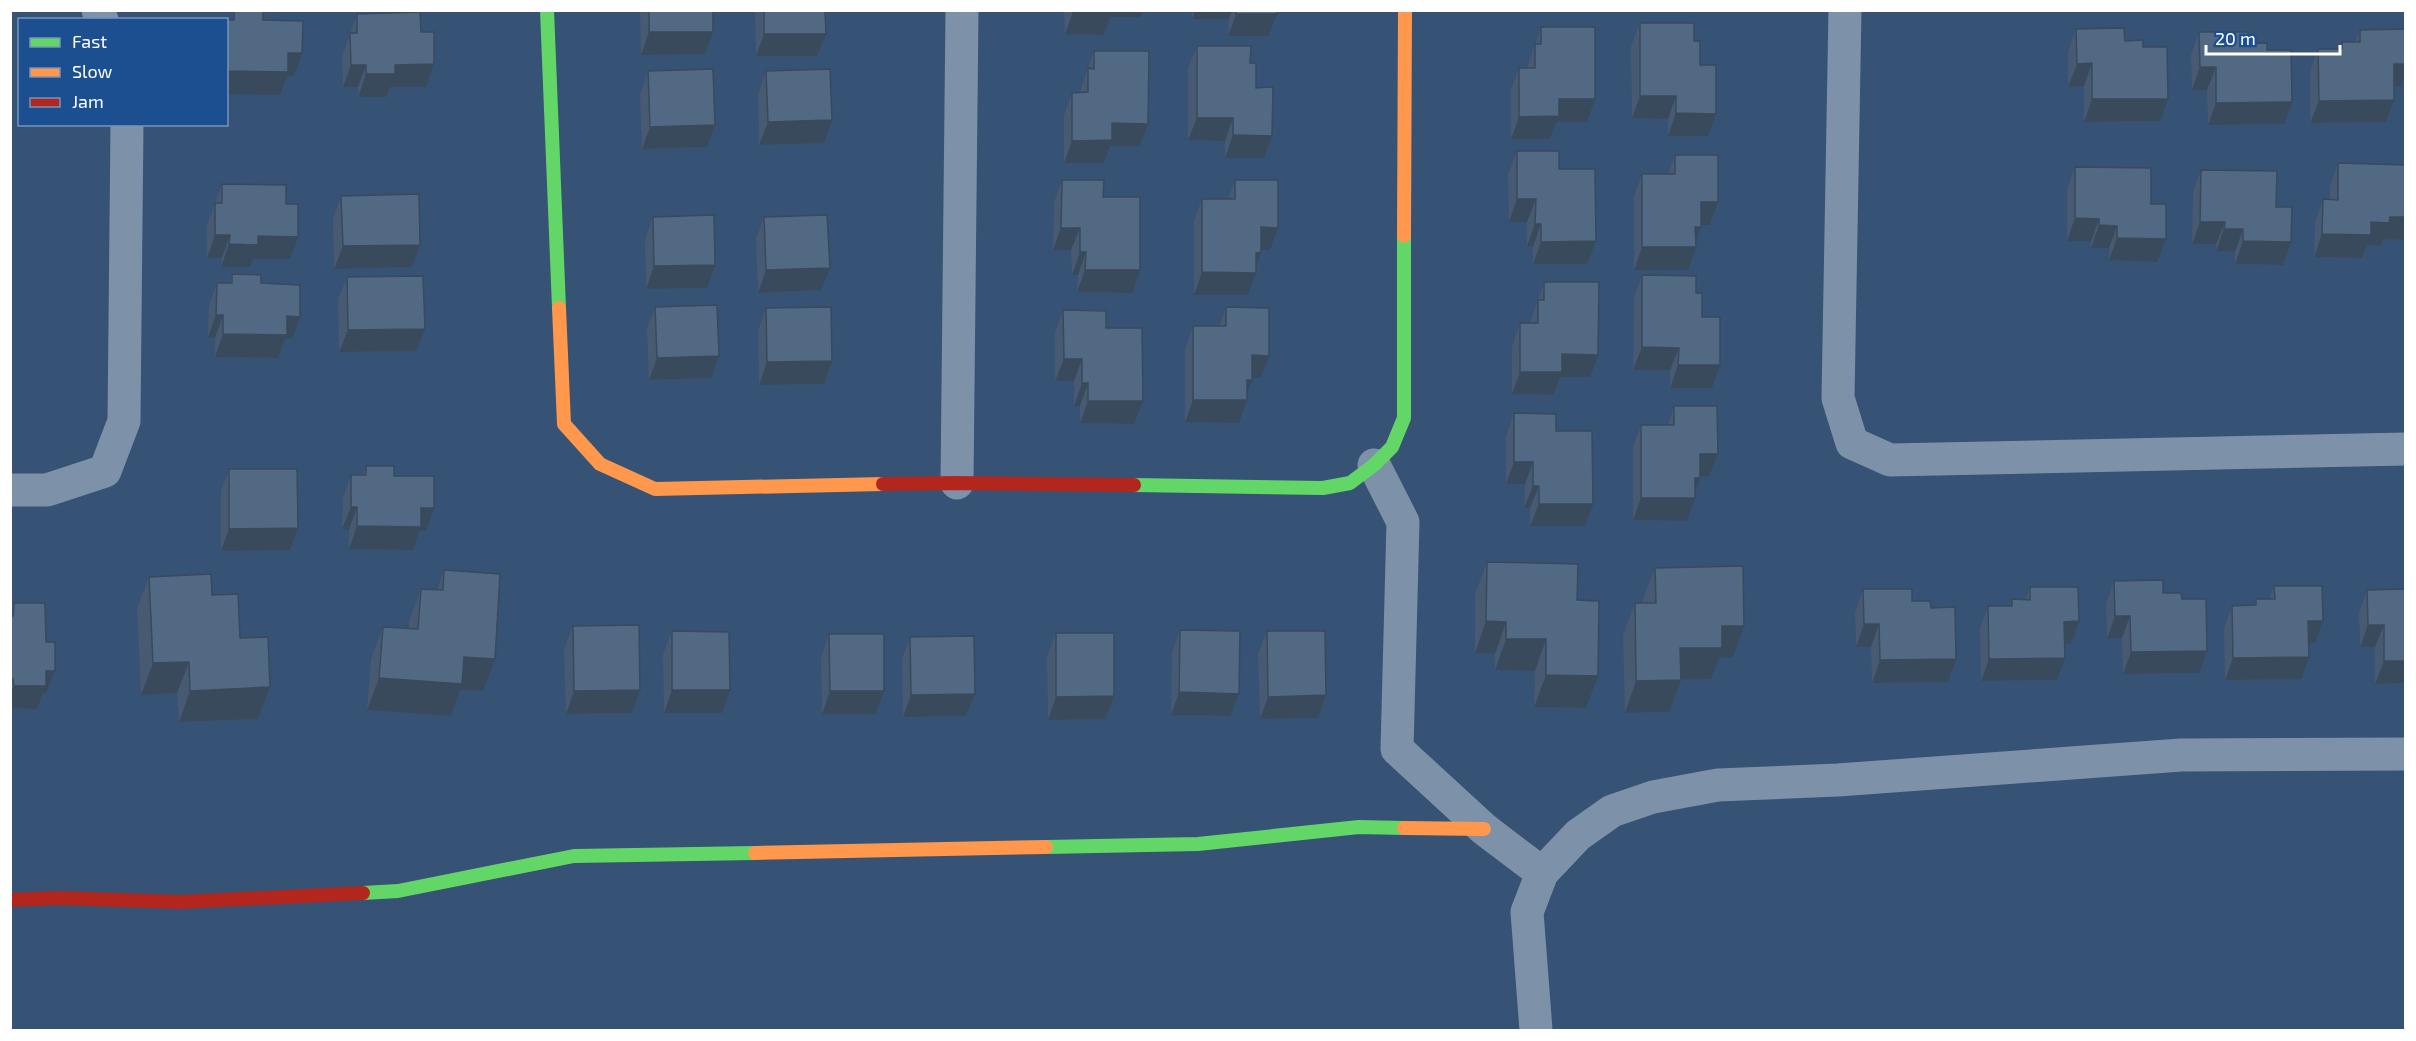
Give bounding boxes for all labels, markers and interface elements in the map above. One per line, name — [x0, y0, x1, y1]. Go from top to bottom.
legend — [18, 18, 228, 126]
scale bar — [2206, 18, 2340, 56]
text: 20 m — [2215, 27, 2256, 49]
text: Fast — [72, 30, 107, 52]
text: Slow — [72, 60, 113, 82]
text: Jam — [72, 90, 104, 112]

